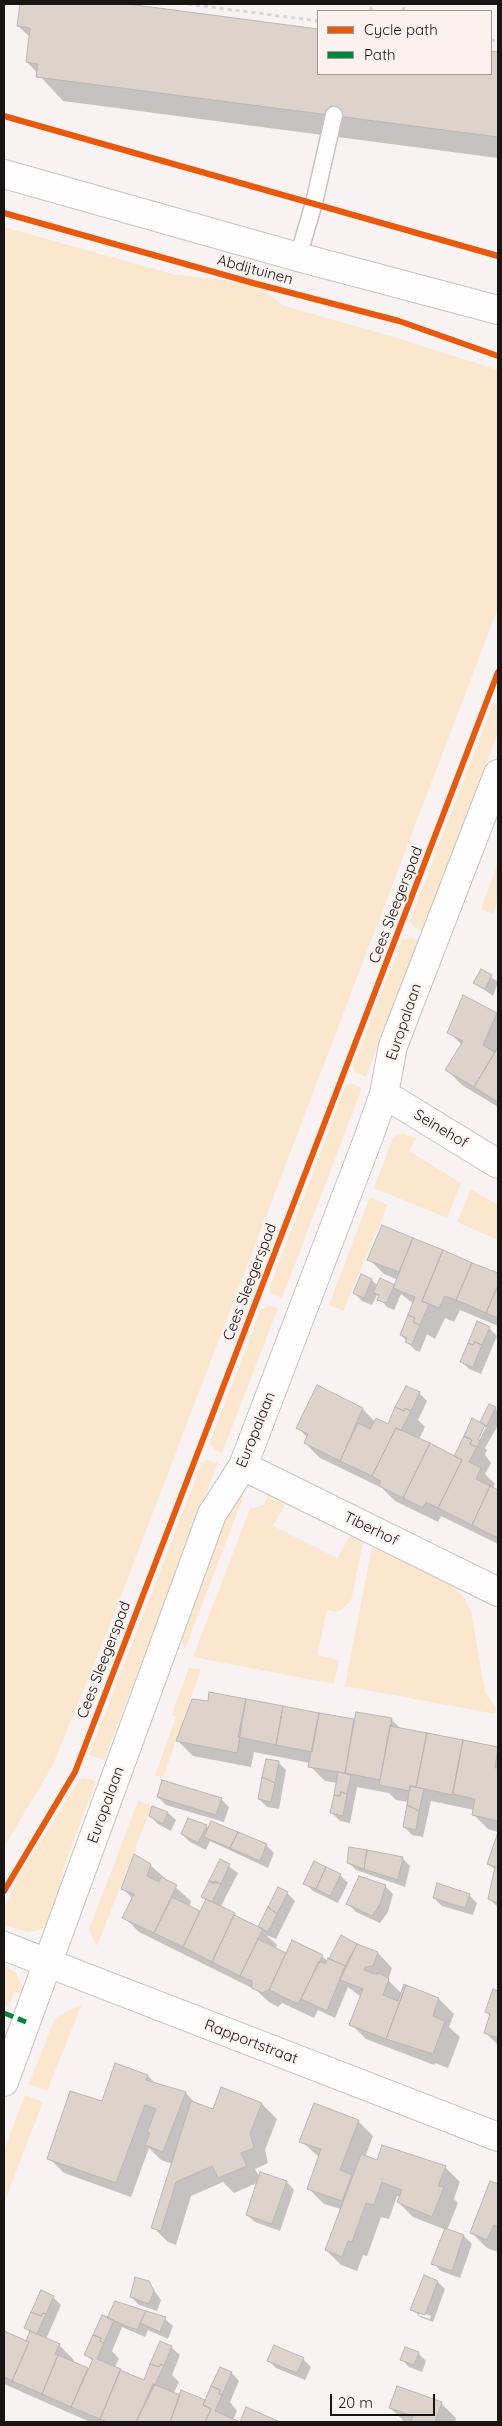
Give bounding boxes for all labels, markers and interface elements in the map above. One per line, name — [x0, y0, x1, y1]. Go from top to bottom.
legend — [317, 10, 492, 75]
text: Cycle path — [364, 20, 438, 39]
text: Path — [364, 45, 396, 64]
street label: Abdijtuinen — [215, 251, 295, 289]
street label: Cees Sleegerspad — [365, 844, 427, 966]
street label: Europalaan — [382, 981, 426, 1063]
street label: Seinehof — [411, 1106, 471, 1152]
street label: Cees Sleegerspad — [219, 1221, 281, 1343]
street label: Europalaan — [233, 1390, 279, 1470]
street label: Tiberhof — [341, 1508, 401, 1550]
street label: Cees Sleegerspad — [73, 1599, 135, 1721]
street label: Europalaan — [84, 1764, 128, 1846]
street label: Rapportstraat — [202, 2016, 300, 2068]
scale bar — [332, 2384, 437, 2416]
text: 20 m — [338, 2393, 373, 2412]

